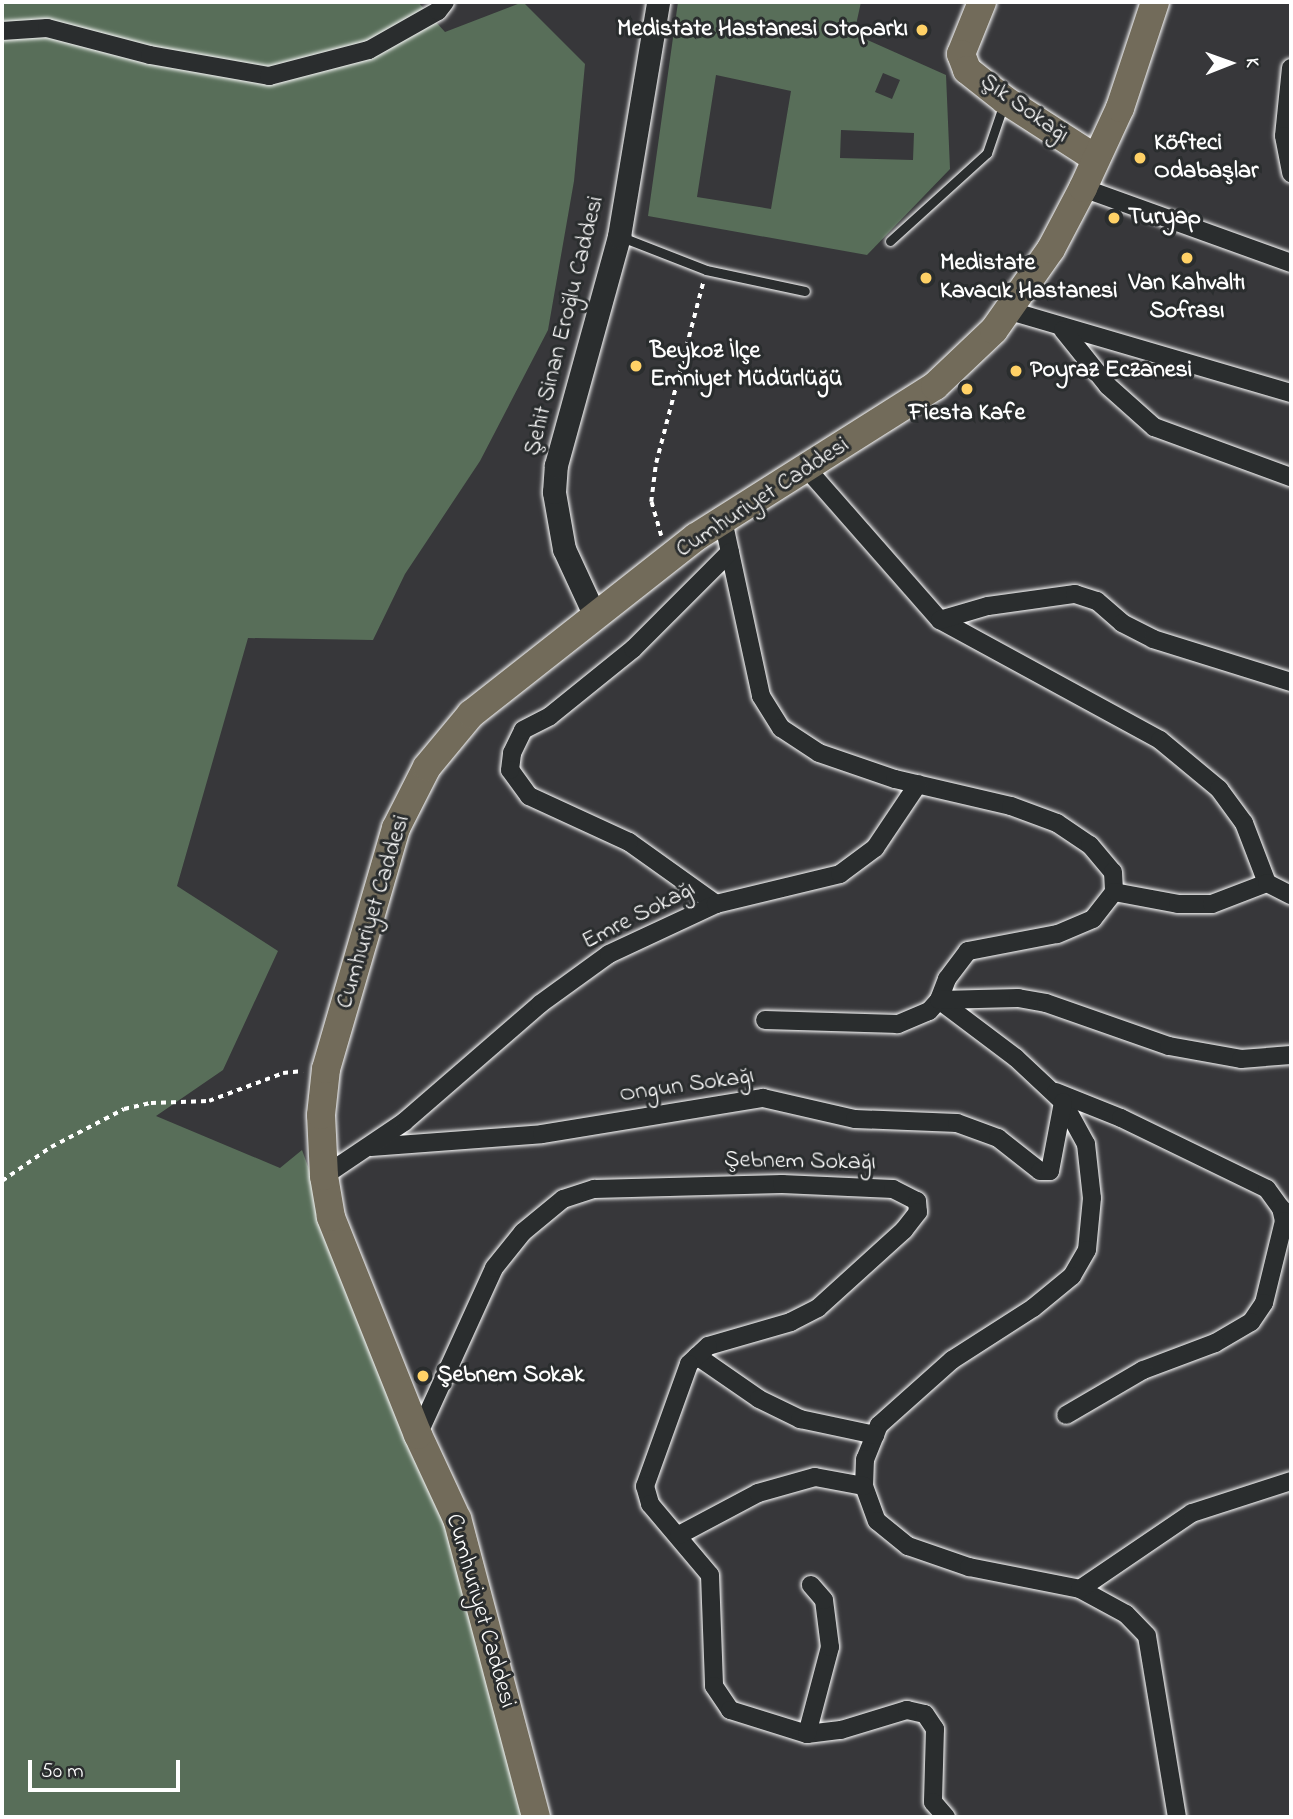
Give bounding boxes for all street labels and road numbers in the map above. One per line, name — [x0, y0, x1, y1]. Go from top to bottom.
street label: Şık Sokağı — [974, 68, 1074, 150]
street label: Şehit Sinan Eroğlu Caddesi — [519, 193, 611, 459]
street label: Cumhuriyet Caddesi — [671, 431, 855, 565]
street label: Cumhuriyet Caddesi — [331, 812, 417, 1012]
street label: Emre Sokağı — [578, 875, 700, 957]
street label: Ongun Sokağı — [618, 1062, 756, 1110]
street label: Şebnem Sokağı — [724, 1146, 876, 1178]
street label: Cumhuriyet Caddesi — [438, 1511, 522, 1711]

